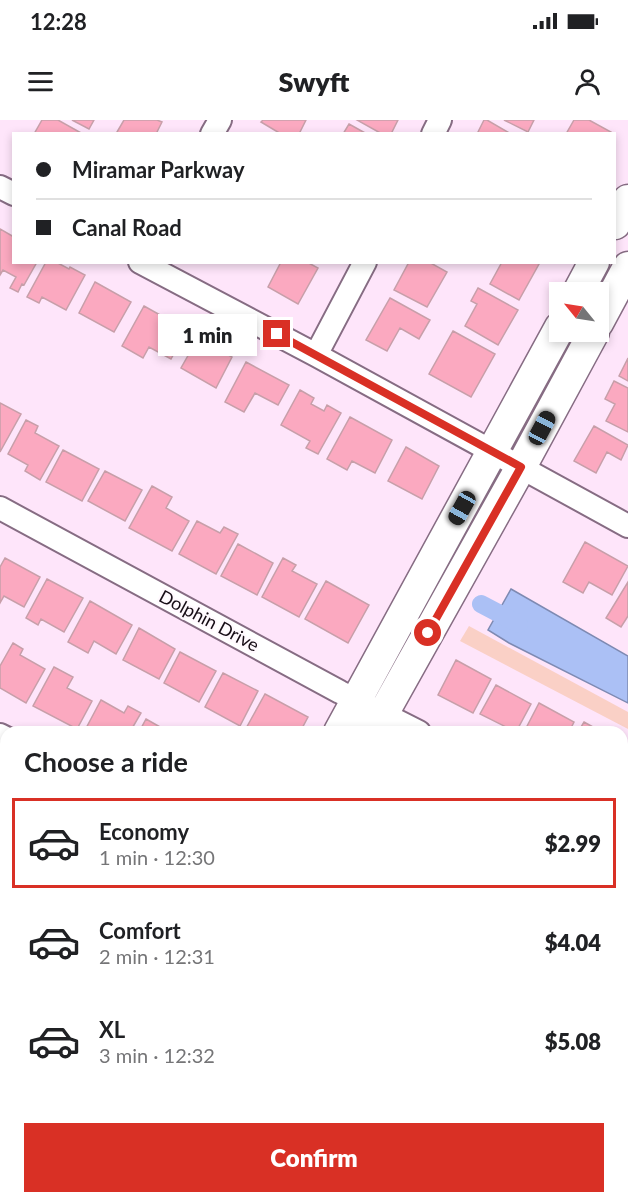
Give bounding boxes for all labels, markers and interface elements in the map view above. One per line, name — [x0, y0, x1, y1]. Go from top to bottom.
text: 12:28 — [30, 8, 87, 35]
icon: menu — [24, 65, 57, 98]
text: Swyft — [279, 65, 349, 98]
icon: person — [571, 65, 604, 98]
text: Miramar Parkway — [72, 156, 245, 183]
text: Canal Road — [72, 214, 182, 241]
north arrow — [549, 282, 609, 342]
map controls — [549, 282, 609, 342]
callout: 1 min — [157, 313, 256, 355]
route end — [263, 320, 290, 347]
text: 1 min — [183, 323, 232, 347]
car — [526, 408, 558, 448]
car — [445, 488, 479, 528]
street label: Dolphin Drive — [156, 585, 263, 656]
route start — [414, 619, 441, 646]
text: Choose a ride — [24, 745, 188, 778]
icon: car — [27, 816, 81, 870]
text: Economy — [99, 818, 189, 845]
text: $2.99 — [545, 830, 601, 857]
text: 1 min · 12:30 — [99, 845, 215, 869]
icon: car — [27, 915, 81, 969]
text: Comfort — [99, 917, 181, 944]
text: $4.04 — [545, 929, 601, 956]
text: 2 min · 12:31 — [99, 944, 215, 968]
icon: car — [27, 1014, 81, 1068]
text: XL — [99, 1016, 125, 1043]
text: $5.08 — [545, 1028, 601, 1055]
text: 3 min · 12:32 — [99, 1043, 215, 1067]
button: Confirm — [24, 1123, 604, 1192]

